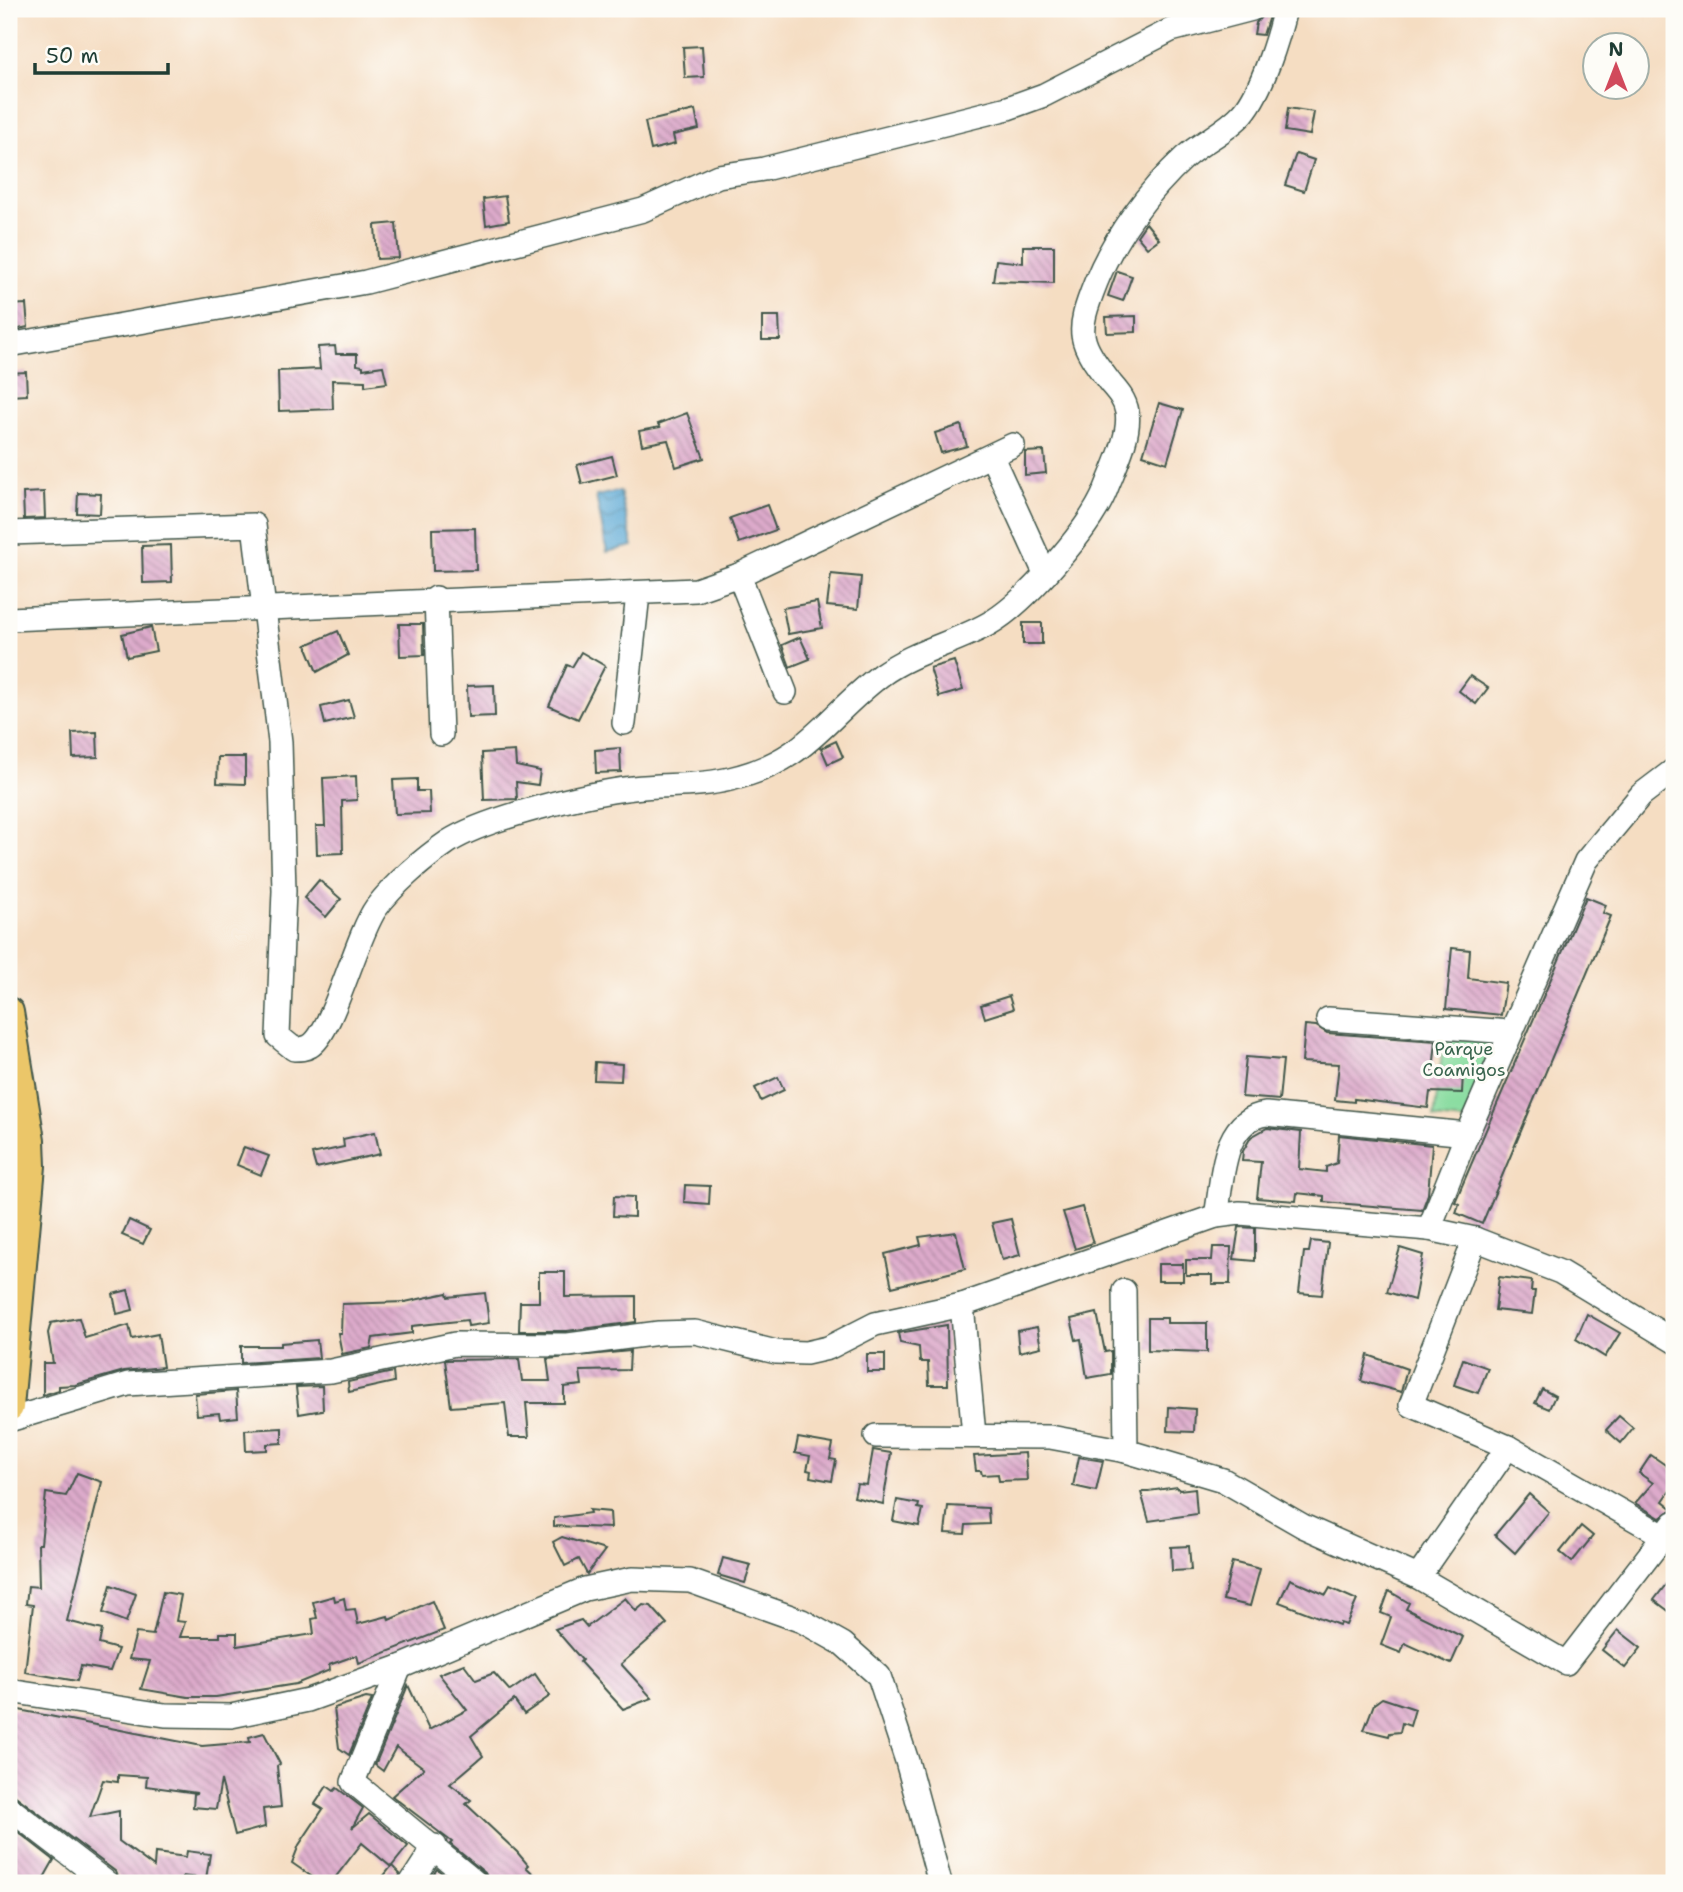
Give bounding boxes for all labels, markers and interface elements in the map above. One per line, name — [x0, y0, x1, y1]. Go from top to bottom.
scale bar — [35, 32, 168, 76]
north arrow — [1582, 32, 1652, 102]
text: N — [1608, 37, 1624, 62]
text: 50 m — [46, 42, 99, 70]
park label: Parque Coamigos — [1422, 1037, 1506, 1082]

